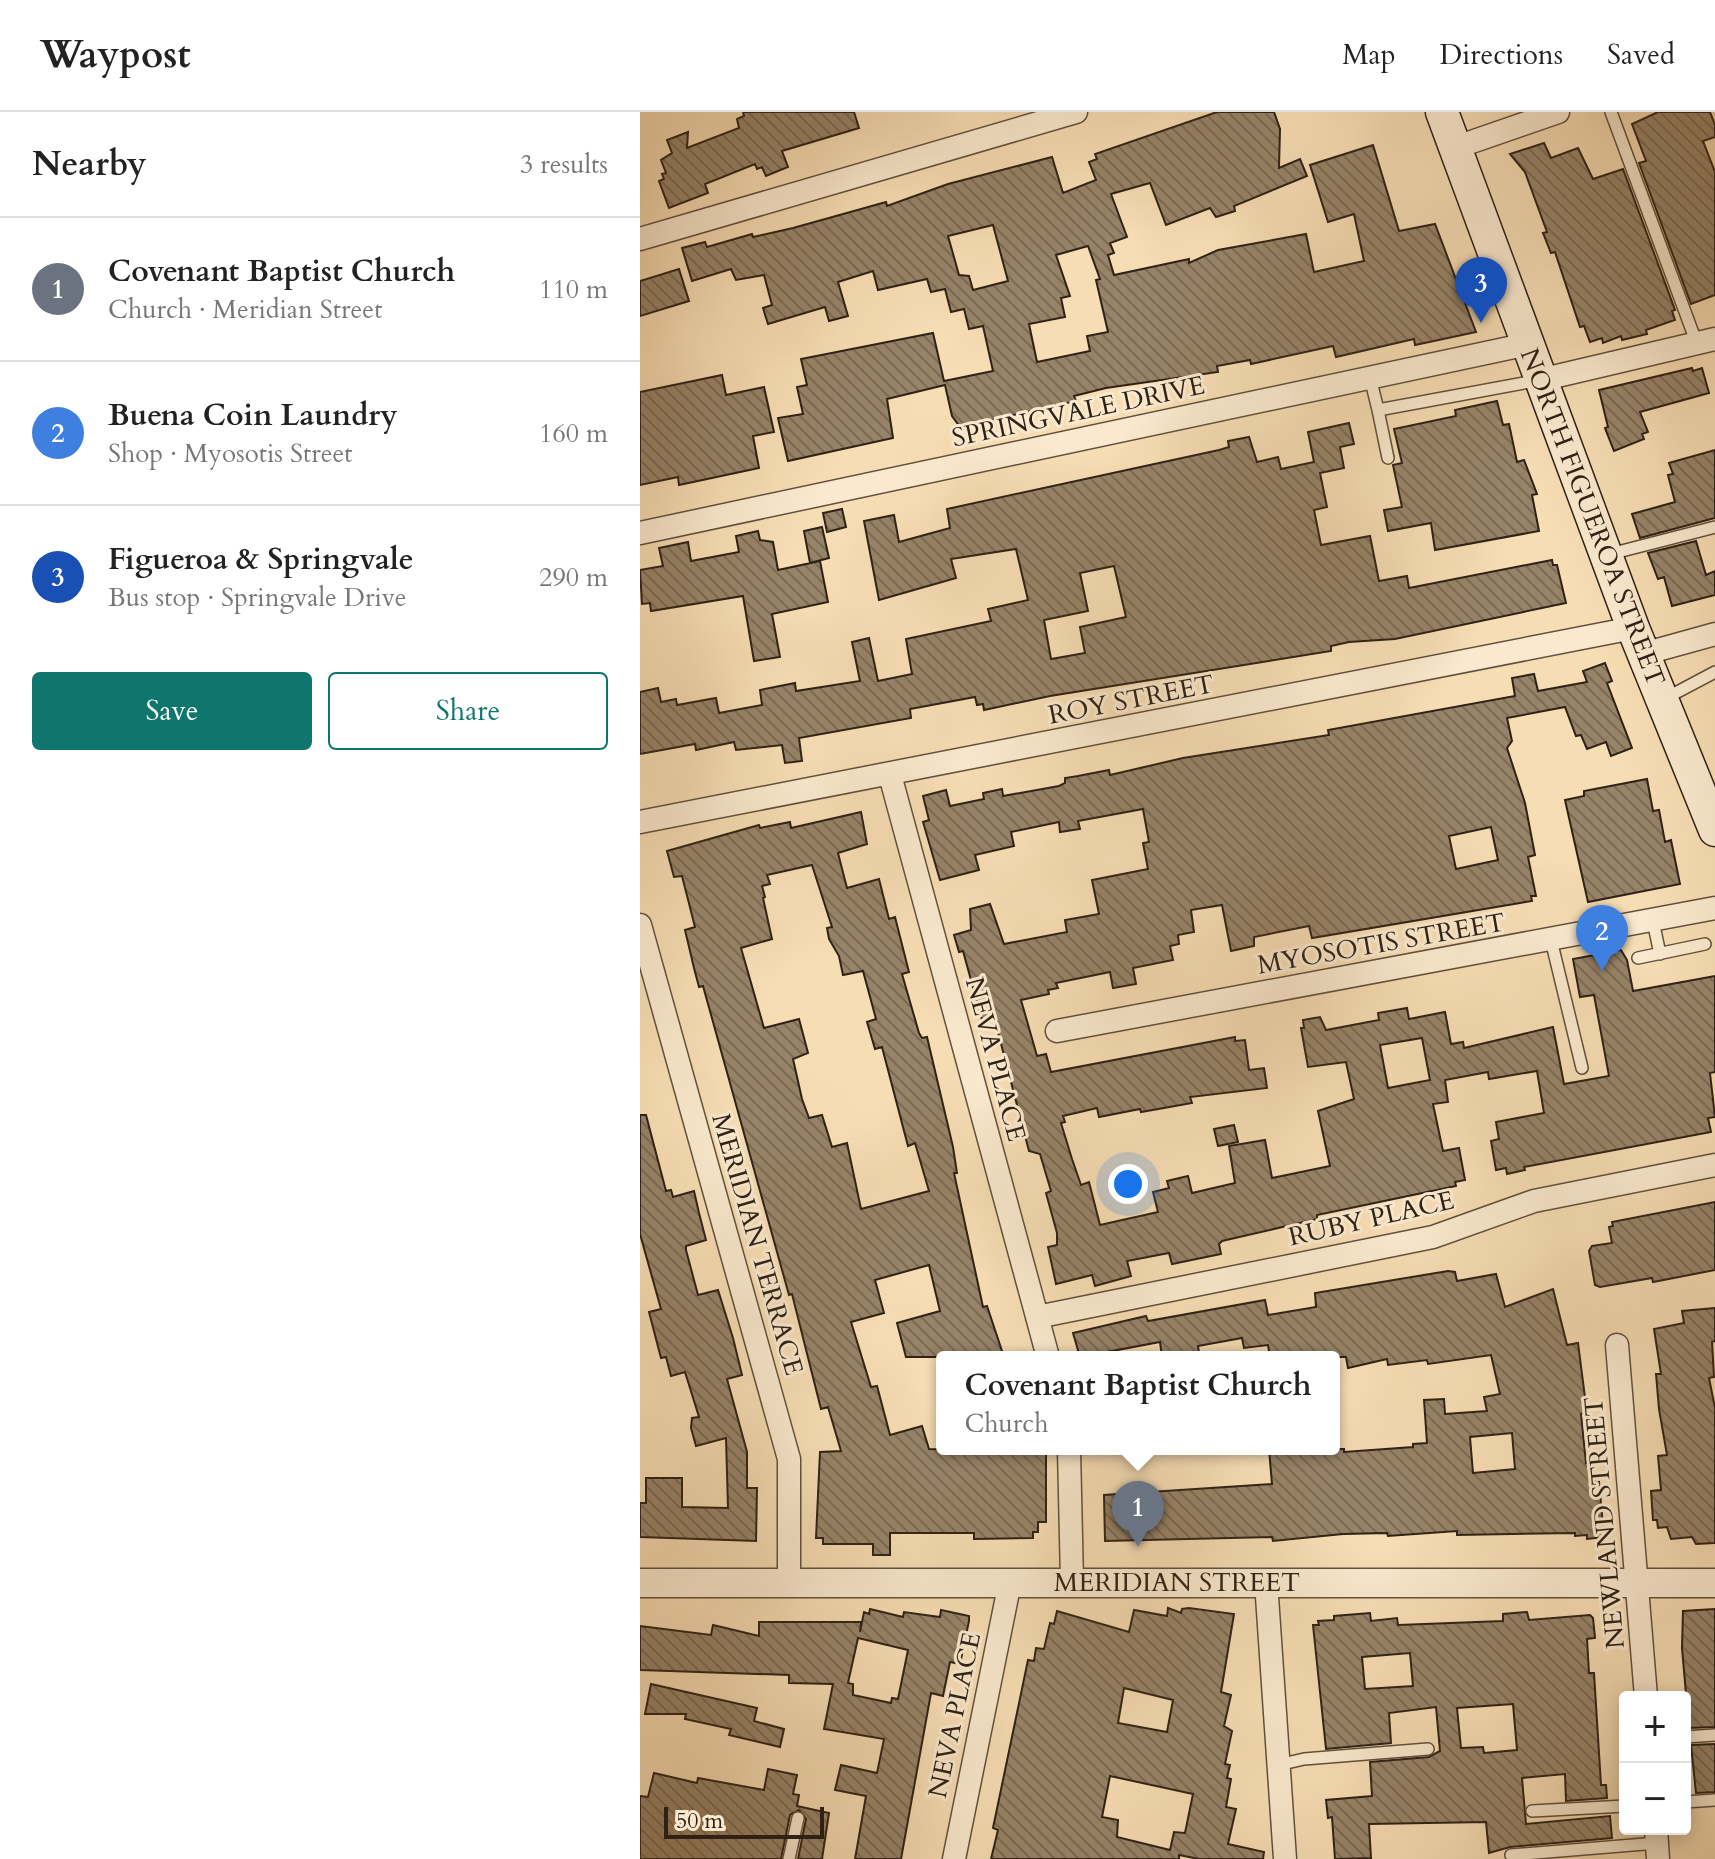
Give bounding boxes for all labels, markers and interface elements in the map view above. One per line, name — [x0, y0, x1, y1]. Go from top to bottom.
text: Waypost — [40, 29, 191, 81]
text: Map — [1342, 36, 1396, 74]
text: Directions — [1440, 36, 1563, 74]
text: Saved — [1607, 36, 1675, 74]
text: Nearby — [32, 141, 147, 187]
text: 3 results — [520, 147, 608, 182]
text: Covenant Baptist Church — [108, 251, 455, 292]
pin: 3 — [1455, 257, 1507, 323]
text: 1 — [51, 272, 65, 307]
text: 110 m — [539, 272, 608, 307]
text: Church · Meridian Street — [108, 292, 382, 327]
street label: NORTH FIGUEROA STREET — [1512, 343, 1673, 691]
street label: SPRINGVALE DRIVE — [948, 368, 1208, 455]
text: Buena Coin Laundry — [108, 395, 397, 436]
text: 2 — [51, 416, 65, 451]
text: 160 m — [539, 416, 608, 451]
text: Shop · Myosotis Street — [108, 436, 353, 471]
text: Figueroa & Springvale — [108, 539, 414, 580]
text: 3 — [51, 560, 65, 595]
text: 290 m — [539, 560, 608, 595]
text: Bus stop · Springvale Drive — [108, 580, 407, 615]
street label: ROY STREET — [1045, 666, 1217, 733]
button: Save — [32, 672, 312, 750]
button: Share — [328, 672, 608, 750]
street label: MYOSOTIS STREET — [1254, 904, 1508, 983]
pin: 2 — [1576, 905, 1628, 971]
street label: NEVA PLACE — [957, 973, 1034, 1145]
street label: MERIDIAN TERRACE — [703, 1109, 812, 1379]
your location — [1108, 1164, 1148, 1204]
street label: RUBY PLACE — [1285, 1182, 1457, 1255]
popup — [936, 1351, 1340, 1455]
text: Covenant Baptist Church — [964, 1365, 1312, 1406]
street label: NEWLAND STREET — [1576, 1396, 1633, 1650]
text: Church — [964, 1406, 1048, 1441]
pin: 1 — [1112, 1481, 1164, 1547]
street label: MERIDIAN STREET — [1054, 1565, 1300, 1600]
street label: NEVA PLACE — [920, 1629, 989, 1801]
map controls — [1619, 1691, 1691, 1835]
button: + — [1619, 1691, 1691, 1763]
button: − — [1619, 1763, 1691, 1835]
scale bar — [664, 1803, 824, 1839]
text: 50 m — [676, 1806, 723, 1836]

